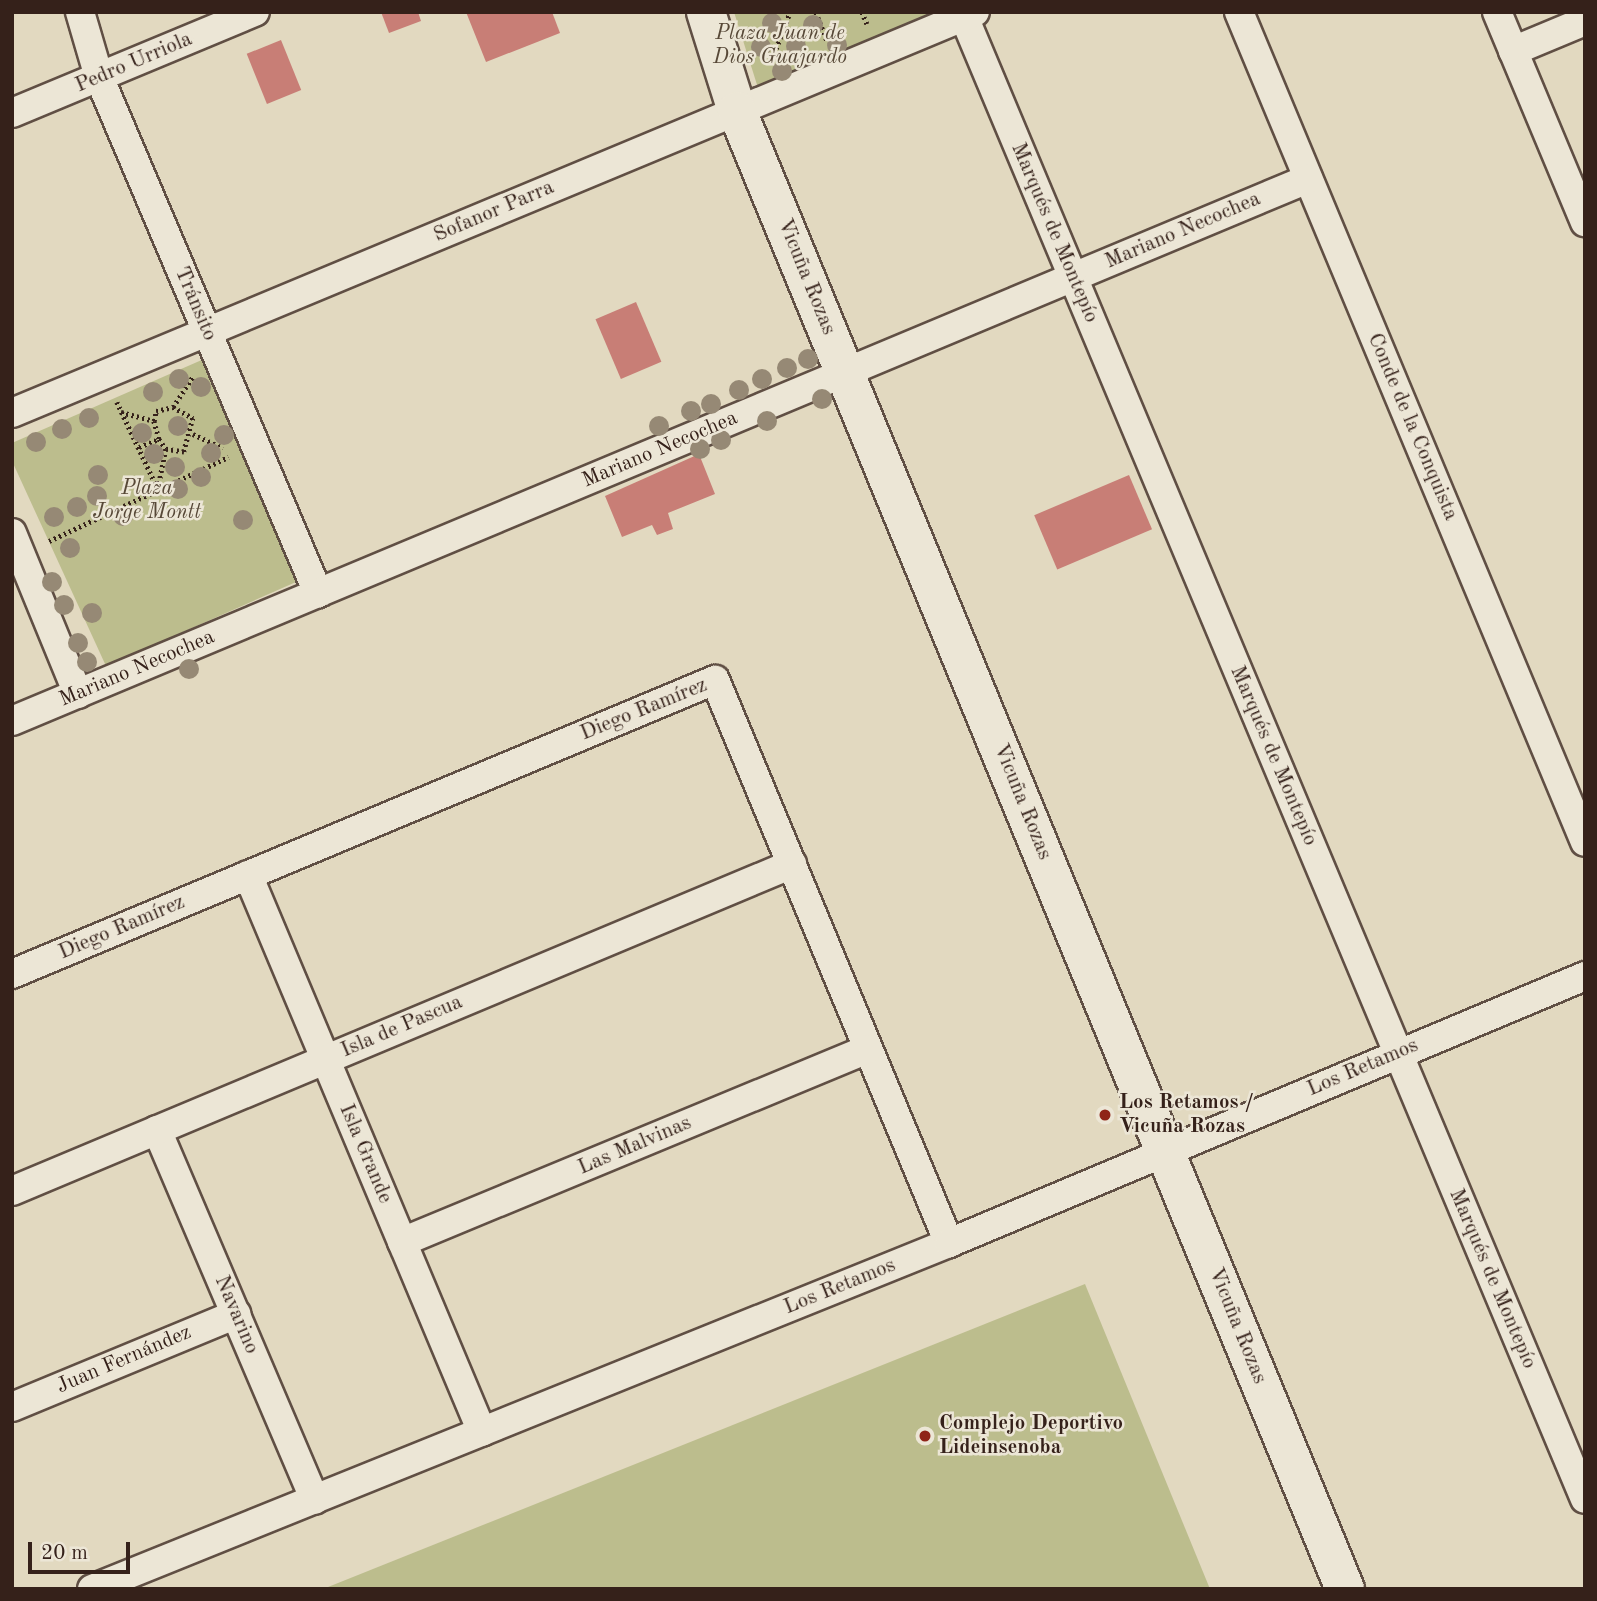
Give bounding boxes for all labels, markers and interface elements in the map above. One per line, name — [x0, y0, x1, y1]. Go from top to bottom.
park label: Plaza Juan de Dios Guajardo — [713, 21, 847, 71]
street label: Pedro Urriola — [72, 27, 196, 99]
street label: Marqués de Montepío — [1005, 139, 1103, 327]
street label: Sofanor Parra — [430, 175, 558, 249]
street label: Mariano Necochea — [1102, 187, 1264, 275]
street label: Vicuña Rozas — [771, 215, 841, 339]
street label: Tránsito — [168, 263, 222, 345]
street label: Conde de la Conquista — [1361, 330, 1463, 524]
street label: Mariano Necochea — [579, 406, 741, 494]
park label: Plaza Jorge Montt — [93, 476, 201, 526]
street label: Mariano Necochea — [56, 625, 218, 713]
street label: Marqués de Montepío — [1224, 662, 1322, 850]
street label: Diego Ramírez — [577, 673, 711, 747]
street label: Vicuña Rozas — [987, 740, 1057, 864]
street label: Diego Ramírez — [55, 890, 189, 966]
street label: Isla de Pascua — [338, 990, 466, 1064]
street label: Los Retamos — [1304, 1033, 1422, 1103]
place label: Los Retamos / Vicuña Rozas — [1119, 1090, 1254, 1140]
street label: Isla Grande — [333, 1101, 397, 1207]
marker: Los Retamos / Vicuña Rozas — [1097, 1107, 1113, 1123]
street label: Las Malvinas — [575, 1111, 695, 1181]
street label: Marqués de Montepío — [1443, 1185, 1541, 1373]
street label: Los Retamos — [781, 1253, 899, 1321]
street label: Vicuña Rozas — [1202, 1264, 1272, 1388]
street label: Navarino — [208, 1272, 264, 1358]
street label: Juan Fernández — [53, 1320, 195, 1400]
place label: Complejo Deportivo Lideinsenoba — [939, 1411, 1123, 1461]
marker: Complejo Deportivo Lideinsenoba — [917, 1428, 933, 1444]
scale bar — [32, 1528, 133, 1572]
text: 20 m — [41, 1543, 88, 1564]

